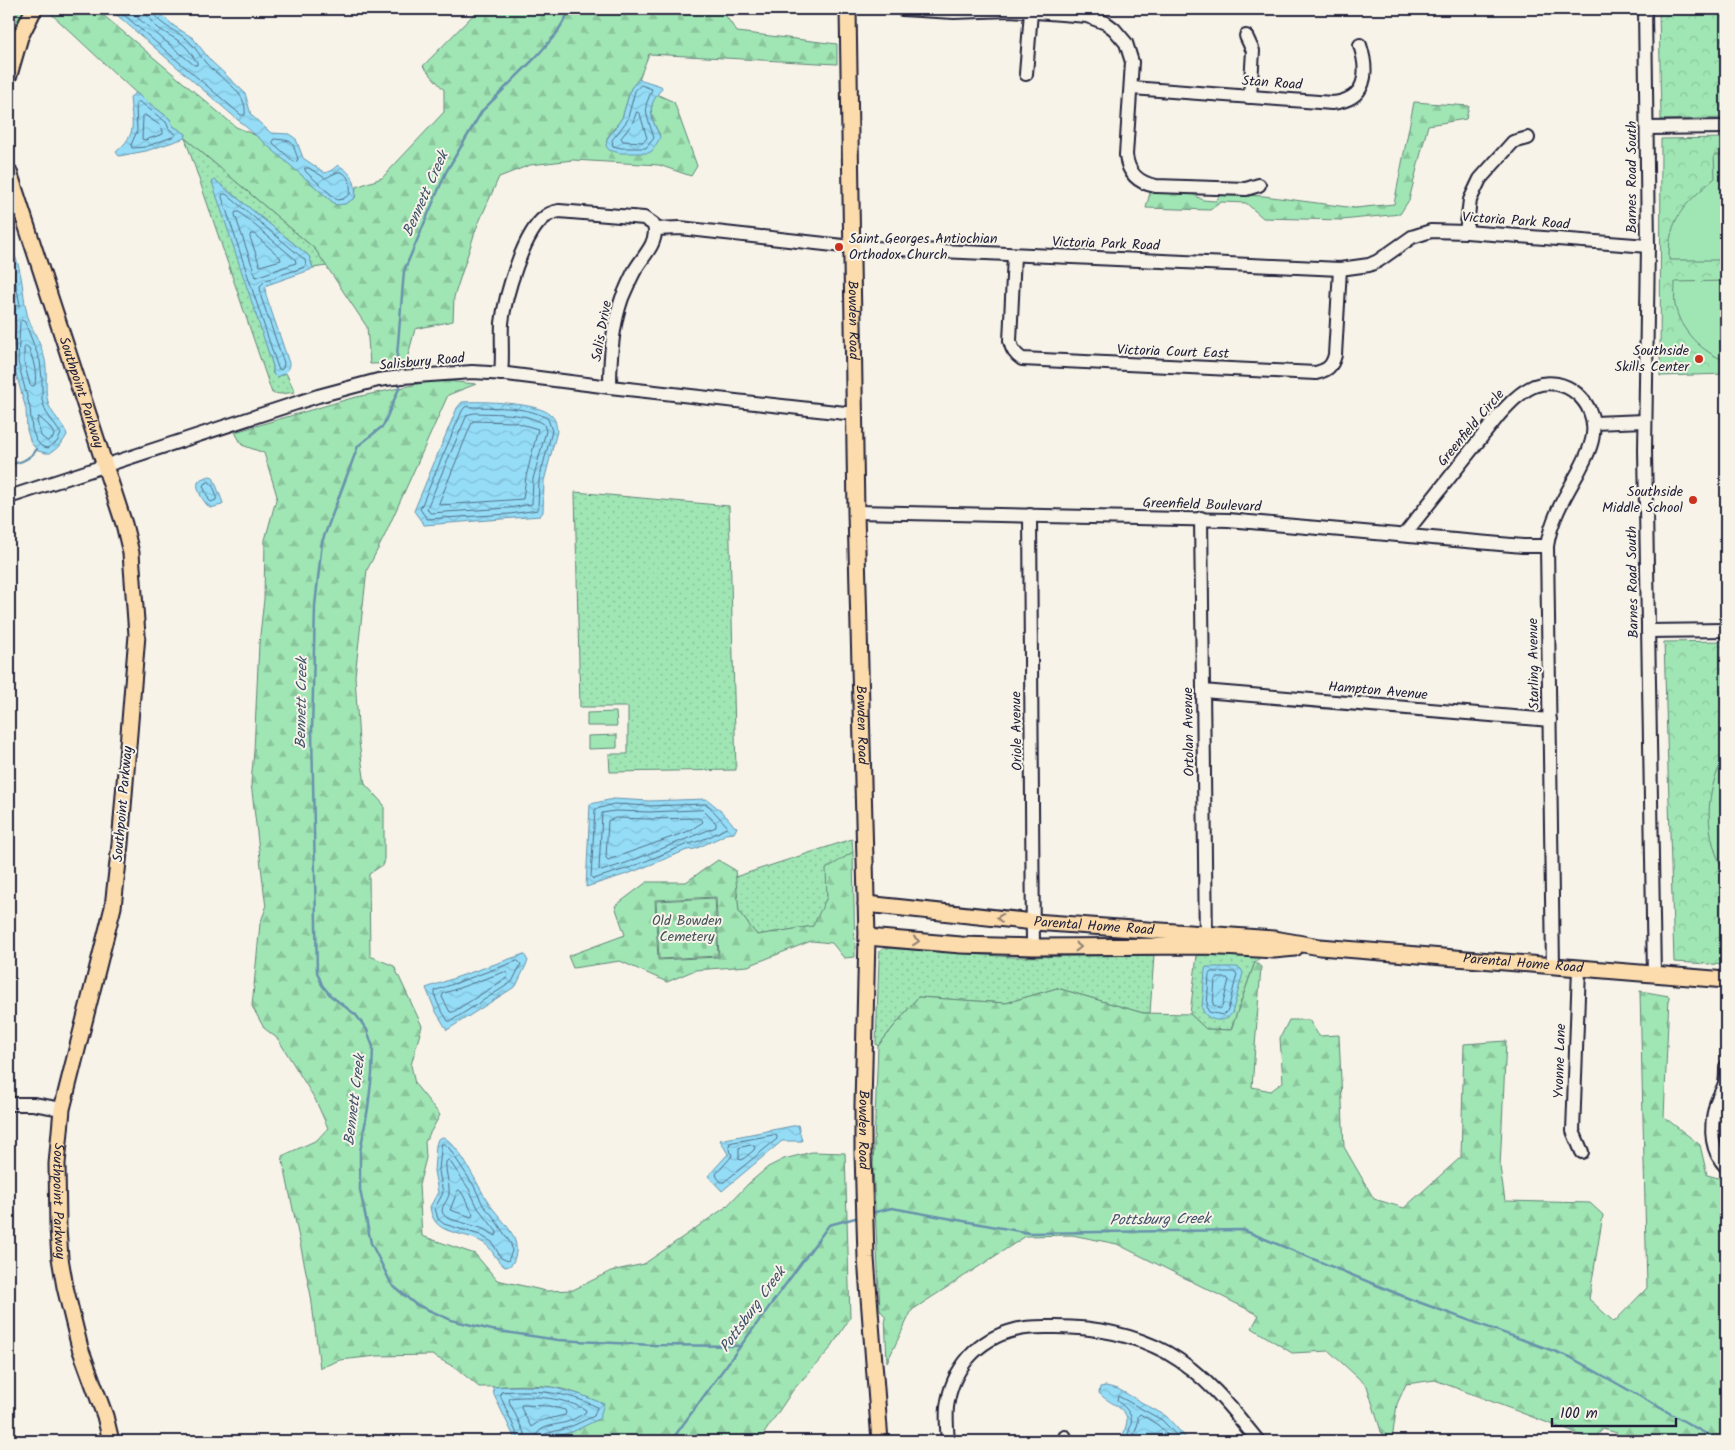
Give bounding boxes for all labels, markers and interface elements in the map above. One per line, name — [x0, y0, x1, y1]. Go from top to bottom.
street label: Stan Road — [1241, 70, 1304, 96]
street label: Barnes Road South — [1621, 121, 1643, 233]
water label: Bennett Creek — [396, 146, 456, 241]
street label: Victoria Park Road — [1461, 206, 1572, 236]
place label: Saint Georges Antiochian Orthodox Church — [849, 228, 997, 266]
street label: Victoria Park Road — [1052, 231, 1161, 257]
marker: Saint Georges Antiochian Orthodox Church — [833, 241, 845, 253]
street label: Bowden Road — [841, 280, 865, 361]
street label: Salis Drive — [586, 298, 618, 363]
street label: Southpoint Parkway — [53, 334, 110, 452]
street label: Victoria Court East — [1117, 339, 1230, 365]
place label: Southside Skills Center — [1615, 340, 1690, 378]
street label: Salisbury Road — [378, 347, 467, 377]
marker: Southside Skills Center — [1693, 353, 1705, 365]
street label: Greenfield Circle — [1432, 384, 1510, 472]
place label: Southside Middle School — [1602, 481, 1684, 519]
street label: Greenfield Boulevard — [1142, 492, 1263, 518]
marker: Southside Middle School — [1687, 494, 1699, 506]
street label: Barnes Road South — [1621, 526, 1645, 638]
street label: Starling Avenue — [1522, 617, 1546, 710]
water label: Bennett Creek — [289, 655, 315, 749]
street label: Hampton Avenue — [1327, 676, 1429, 706]
street label: Bowden Road — [849, 685, 874, 766]
street label: Ortolan Avenue — [1177, 686, 1201, 777]
street label: Oriole Avenue — [1005, 690, 1029, 771]
street label: Southpoint Parkway — [107, 745, 139, 863]
park label: Old Bowden Cemetery — [652, 910, 722, 948]
street label: Parental Home Road — [1033, 911, 1156, 942]
one-way arrow — [996, 913, 1004, 924]
one-way arrow — [912, 936, 920, 947]
one-way arrow — [1074, 942, 1082, 952]
street label: Parental Home Road — [1462, 948, 1585, 979]
street label: Yvonne Lane — [1548, 1022, 1572, 1099]
water label: Bennett Creek — [338, 1051, 373, 1147]
street label: Bowden Road — [852, 1090, 874, 1171]
street label: Southpoint Parkway — [46, 1142, 71, 1260]
water label: Pottsburg Creek — [1109, 1207, 1212, 1233]
water label: Pottsburg Creek — [714, 1261, 793, 1358]
scale bar — [1552, 1395, 1676, 1427]
text: 100 m — [1560, 1402, 1598, 1426]

